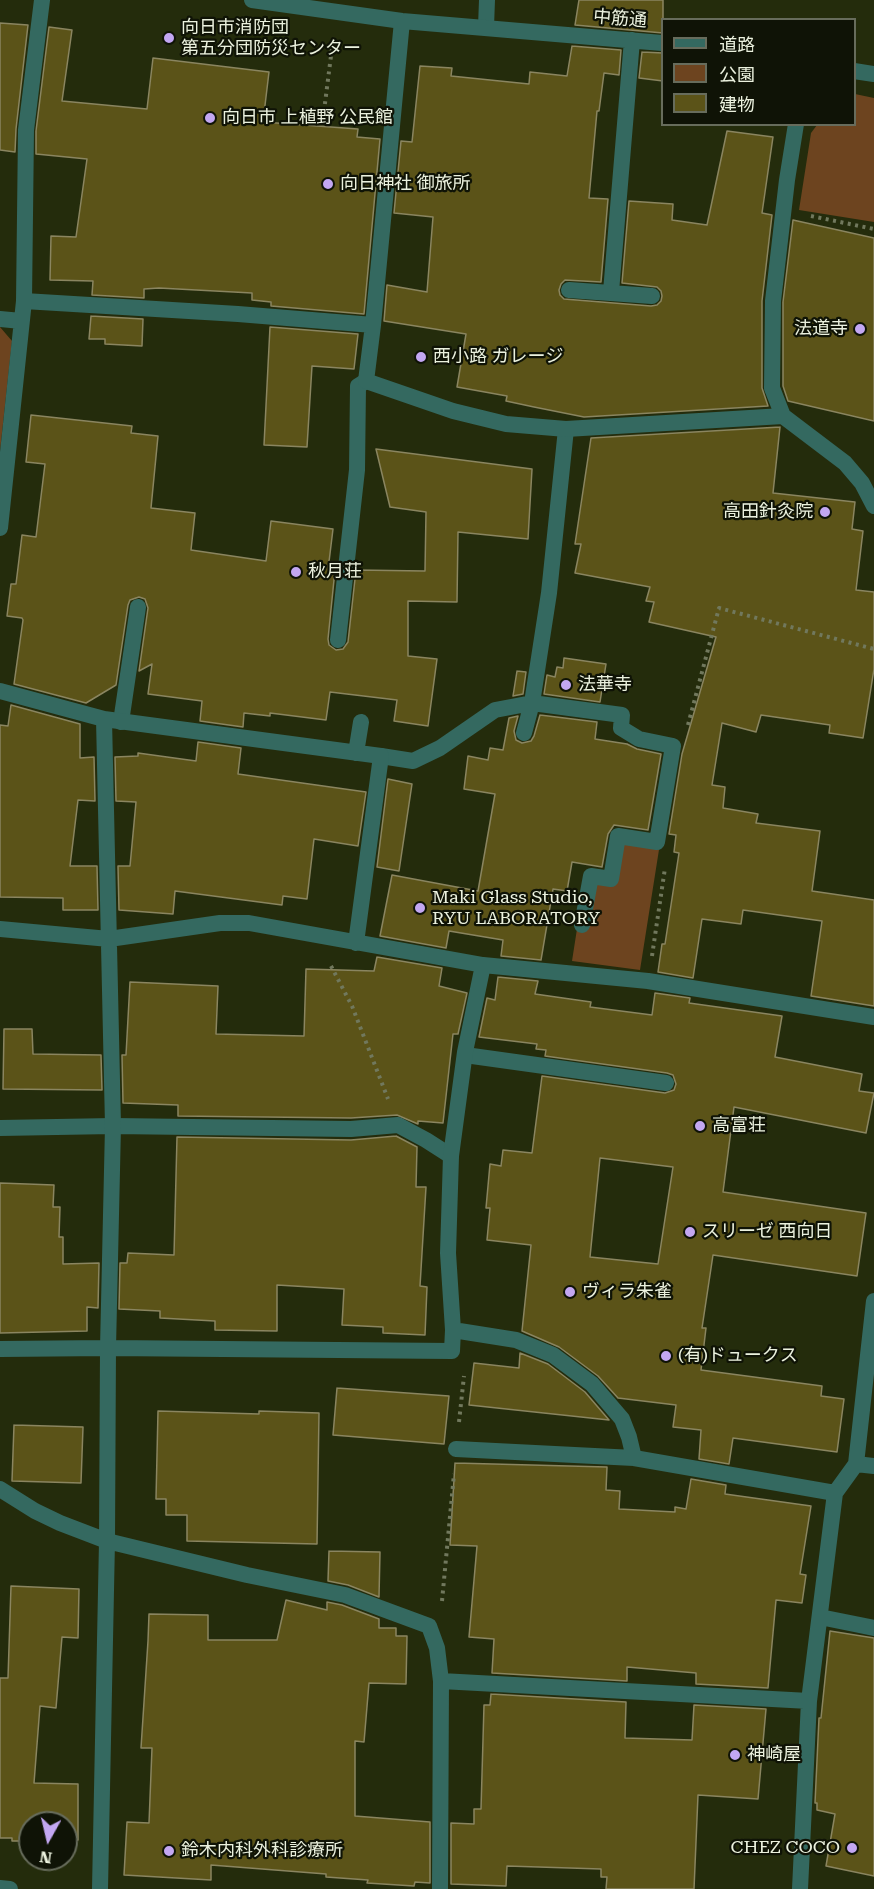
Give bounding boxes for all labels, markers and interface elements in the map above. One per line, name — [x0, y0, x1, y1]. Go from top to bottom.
street label: 中筋通 — [592, 6, 648, 32]
place label: 向日市消防団 第五分団防災センター — [181, 17, 361, 60]
legend — [661, 18, 856, 126]
marker: 向日市消防団 第五分団防災センター — [162, 31, 176, 45]
text: 道路 — [719, 34, 755, 55]
text: 公園 — [719, 64, 755, 85]
text: 建物 — [719, 94, 755, 115]
place label: 向日市 上植野 公民館 — [222, 107, 393, 129]
marker: 向日市 上植野 公民館 — [203, 111, 217, 125]
place label: 向日神社 御旅所 — [340, 173, 471, 195]
marker: 向日神社 御旅所 — [321, 177, 335, 191]
place label: 法道寺 — [794, 318, 848, 340]
marker: 法道寺 — [853, 322, 867, 336]
place label: 西小路 ガレージ — [433, 346, 564, 368]
marker: 西小路 ガレージ — [414, 350, 428, 364]
place label: 高田針灸院 — [723, 501, 813, 523]
marker: 高田針灸院 — [818, 505, 832, 519]
place label: 秋月荘 — [308, 561, 362, 583]
marker: 秋月荘 — [289, 565, 303, 579]
place label: 法華寺 — [578, 674, 632, 696]
marker: 法華寺 — [559, 678, 573, 692]
place label: Maki Glass Studio, RYU LABORATORY — [432, 887, 600, 930]
marker: Maki Glass Studio, RYU LABORATORY — [413, 901, 427, 915]
place label: 高富荘 — [712, 1115, 766, 1137]
marker: 高富荘 — [693, 1119, 707, 1133]
place label: スリーゼ 西向日 — [702, 1221, 833, 1243]
marker: スリーゼ 西向日 — [683, 1225, 697, 1239]
place label: ヴィラ朱雀 — [582, 1281, 672, 1303]
marker: ヴィラ朱雀 — [563, 1285, 577, 1299]
place label: (有)ドュークス — [678, 1345, 798, 1367]
marker: (有)ドュークス — [659, 1349, 673, 1363]
place label: 神崎屋 — [747, 1744, 801, 1766]
marker: 神崎屋 — [728, 1748, 742, 1762]
north arrow — [18, 1811, 78, 1871]
place label: CHEZ COCO — [731, 1837, 840, 1859]
place label: 鈴木内科外科診療所 — [181, 1840, 343, 1862]
marker: CHEZ COCO — [845, 1841, 859, 1855]
marker: 鈴木内科外科診療所 — [162, 1844, 176, 1858]
text: N — [38, 1847, 53, 1868]

